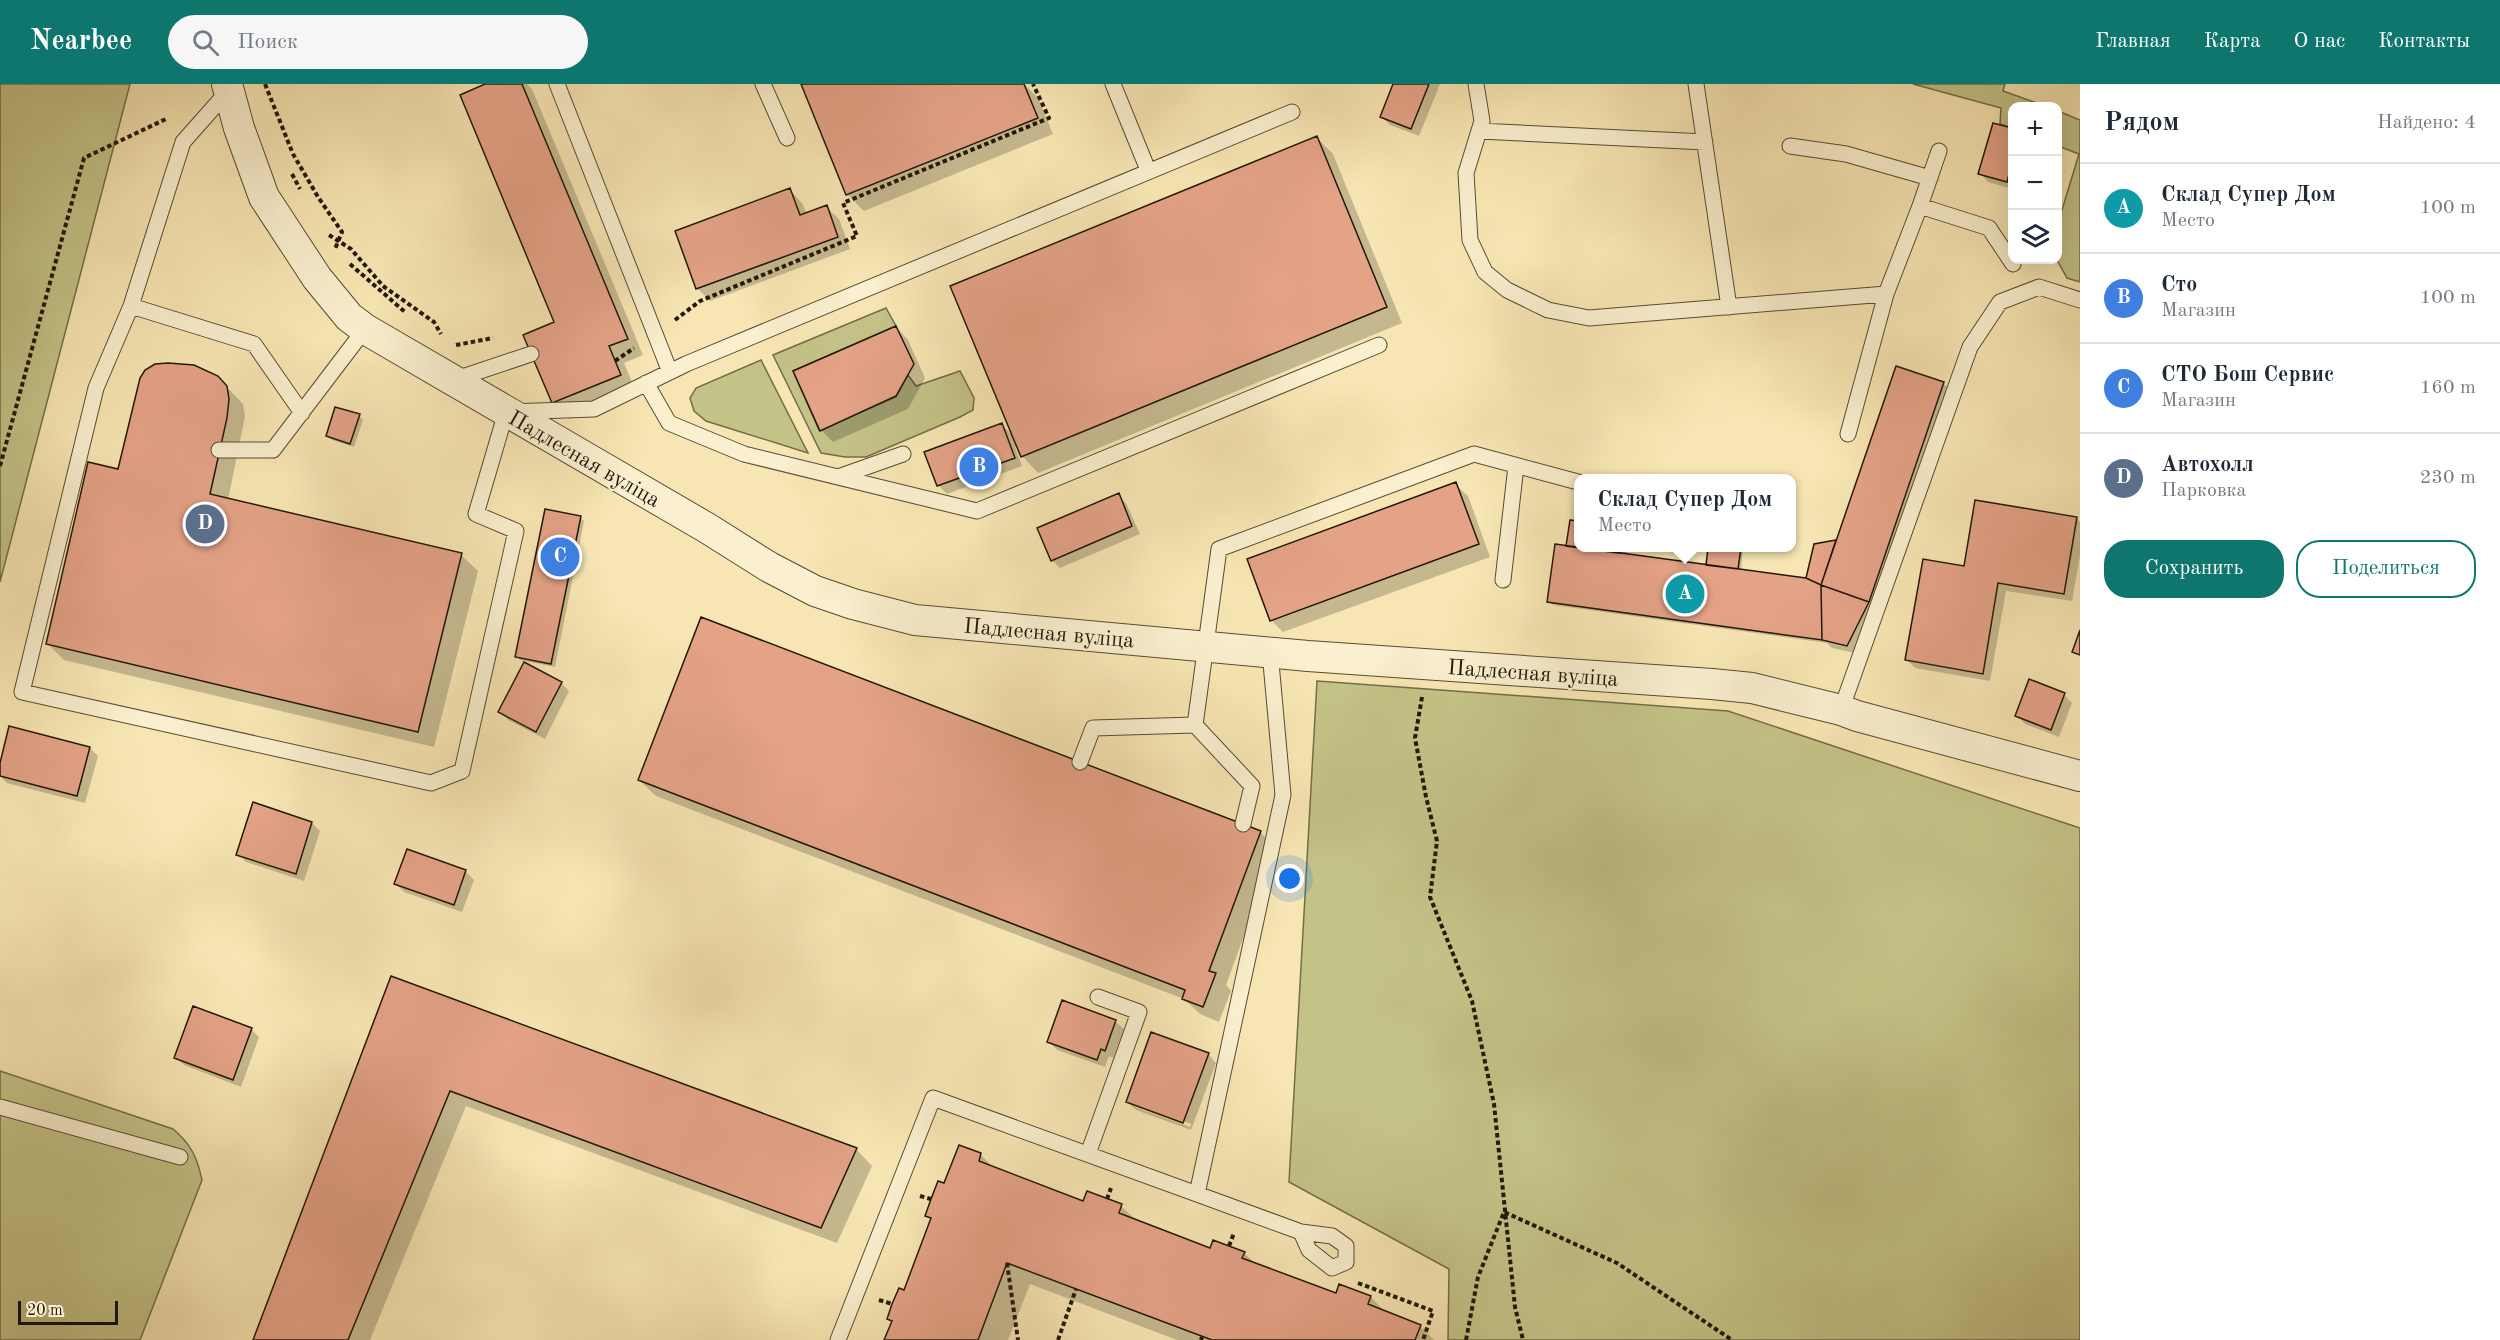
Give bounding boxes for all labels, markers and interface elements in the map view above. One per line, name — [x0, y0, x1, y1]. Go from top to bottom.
search box — [168, 15, 588, 69]
icon: search — [189, 26, 222, 59]
text: Nearbee — [30, 28, 132, 56]
text: Поиск — [237, 31, 298, 53]
text: Главная — [2095, 31, 2171, 52]
text: Карта — [2204, 31, 2261, 52]
text: О нас — [2294, 31, 2345, 52]
text: Контакты — [2378, 31, 2470, 52]
map controls — [2008, 102, 2062, 264]
button: + — [2008, 102, 2062, 156]
text: Рядом — [2104, 110, 2179, 136]
text: Найдено: 4 — [2377, 113, 2476, 133]
button: − — [2008, 156, 2062, 210]
text: Склад Супер Дом — [2161, 184, 2336, 206]
text: A — [2116, 198, 2131, 218]
text: 100 m — [2420, 198, 2476, 218]
button: layers — [2008, 210, 2062, 264]
text: Место — [2161, 211, 2215, 231]
text: Сто — [2161, 274, 2197, 296]
text: B — [2116, 288, 2131, 308]
text: 100 m — [2420, 288, 2476, 308]
text: Магазин — [2161, 301, 2236, 321]
text: СТО Бош Сервис — [2161, 364, 2334, 386]
text: C — [2117, 378, 2130, 398]
text: 160 m — [2420, 378, 2476, 398]
text: Магазин — [2161, 391, 2236, 411]
street label: Падлесная вуліца — [504, 407, 664, 512]
pin: B — [960, 444, 998, 490]
text: Автохолл — [2161, 454, 2254, 476]
text: D — [2116, 468, 2131, 488]
text: 230 m — [2420, 468, 2476, 488]
popup — [1574, 474, 1796, 552]
text: Парковка — [2161, 481, 2246, 501]
text: Склад Супер Дом — [1598, 489, 1772, 511]
pin: D — [186, 502, 224, 546]
text: Место — [1598, 516, 1652, 536]
pin: C — [540, 534, 580, 580]
button: Сохранить — [2104, 540, 2284, 598]
button: Поделиться — [2296, 540, 2476, 598]
pin: A — [1666, 572, 1704, 616]
street label: Падлесная вуліца — [963, 616, 1135, 652]
street label: Падлесная вуліца — [1447, 657, 1619, 691]
your location — [1275, 864, 1304, 893]
scale bar — [18, 1298, 118, 1326]
text: 20 m — [27, 1303, 63, 1319]

